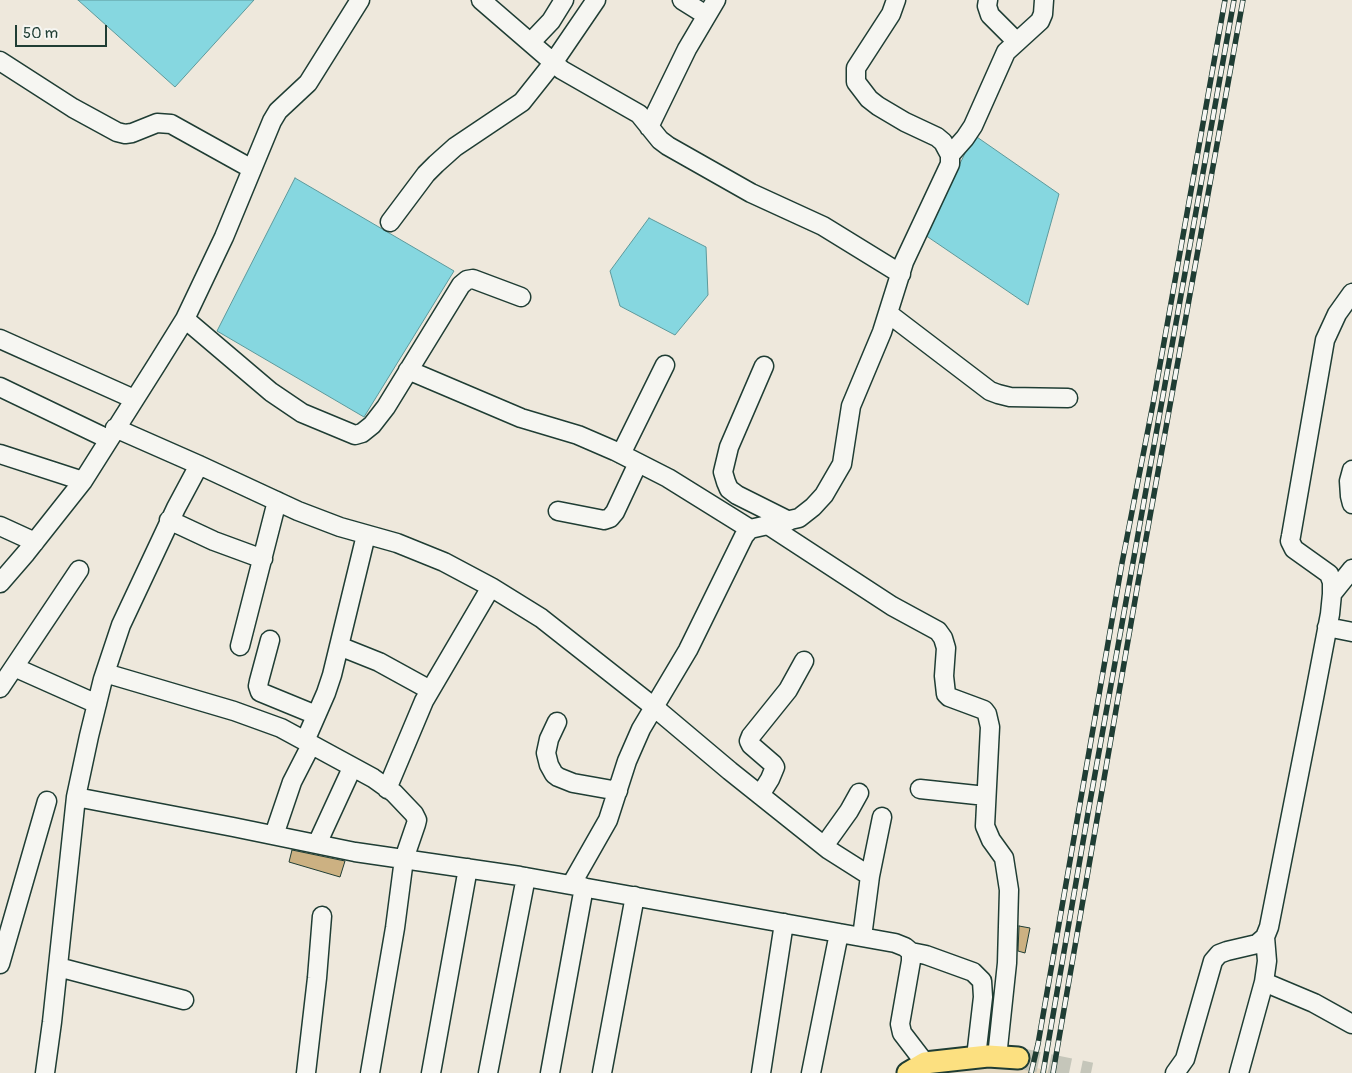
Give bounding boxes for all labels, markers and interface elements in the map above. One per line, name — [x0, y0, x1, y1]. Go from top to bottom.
scale bar — [18, 15, 110, 47]
text: 50 m — [23, 24, 58, 43]

